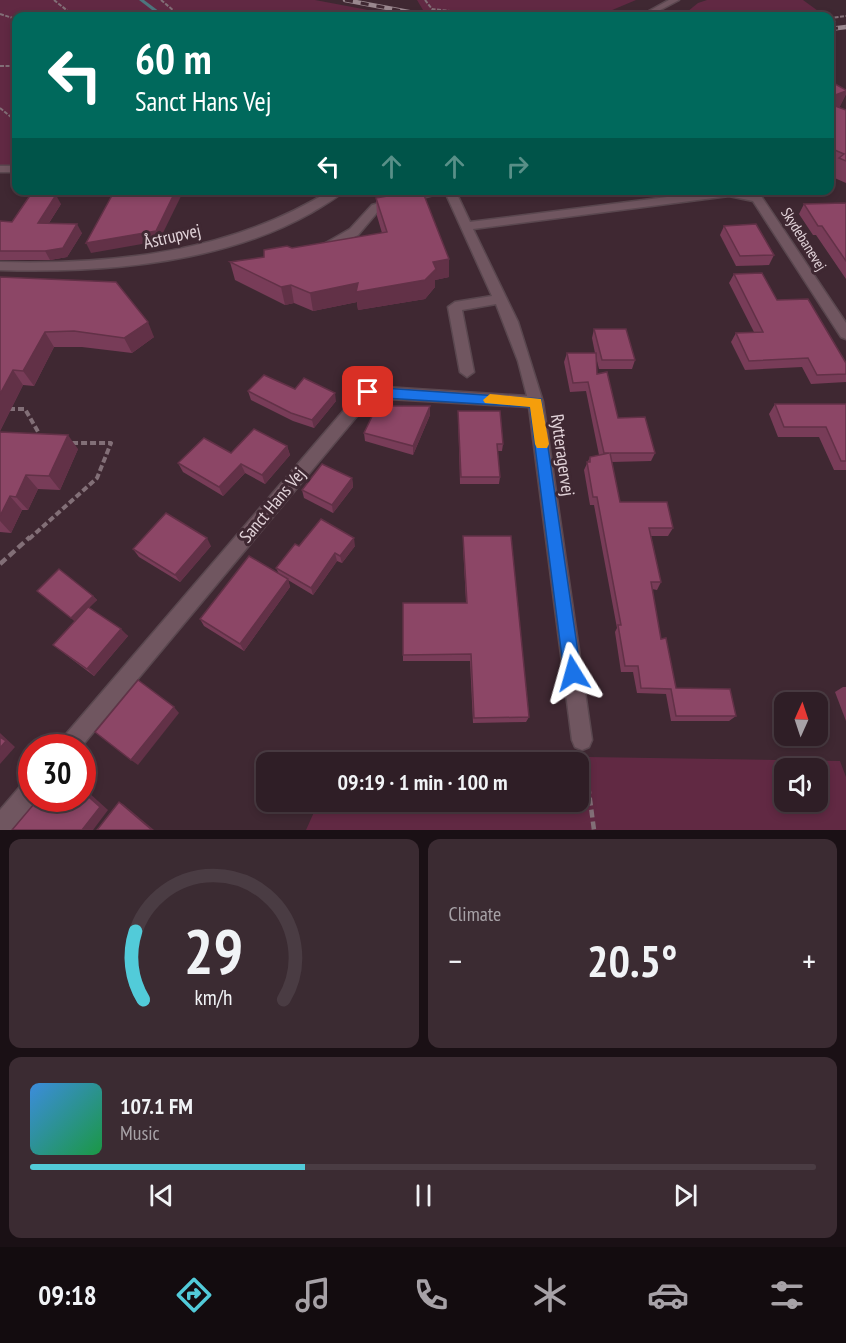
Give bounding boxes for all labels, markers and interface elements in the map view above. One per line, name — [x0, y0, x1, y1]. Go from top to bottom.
text: 60 m — [135, 31, 212, 86]
icon: left — [36, 36, 114, 114]
text: Sanct Hans Vej — [135, 84, 271, 118]
icon: left — [312, 150, 345, 183]
icon: ahead — [375, 150, 408, 183]
icon: ahead — [438, 150, 471, 183]
icon: right — [501, 150, 534, 183]
street label: Skydebanevej — [777, 204, 831, 274]
street label: Åstrupvej — [141, 218, 203, 254]
pin — [342, 366, 393, 417]
icon: arrive — [351, 375, 384, 408]
street label: Rytteragervej — [546, 412, 580, 498]
street label: Sanct Hans Vej — [234, 463, 310, 547]
position arrow — [541, 641, 605, 705]
north arrow — [774, 692, 828, 746]
map controls — [774, 692, 828, 812]
speed limit sign: 30 — [18, 734, 96, 812]
button: sound — [774, 758, 828, 812]
text: 09:19 · 1 min · 100 m — [337, 768, 508, 796]
text: Climate — [449, 901, 501, 927]
text: 29 — [184, 910, 244, 991]
text: 20.5° — [587, 931, 677, 989]
text: − — [449, 939, 462, 982]
text: + — [802, 939, 816, 982]
text: km/h — [195, 984, 233, 1012]
text: 107.1 FM — [120, 1092, 193, 1120]
text: Music — [120, 1120, 160, 1146]
icon: previous — [145, 1179, 178, 1212]
icon: pause — [407, 1179, 440, 1212]
icon: next — [669, 1179, 702, 1212]
icon: directions — [173, 1274, 215, 1316]
icon: music — [292, 1274, 334, 1316]
icon: phone — [410, 1274, 452, 1316]
icon: climate — [529, 1274, 571, 1316]
icon: car — [647, 1274, 689, 1316]
icon: filters — [766, 1274, 808, 1316]
text: 09:18 — [38, 1278, 97, 1312]

